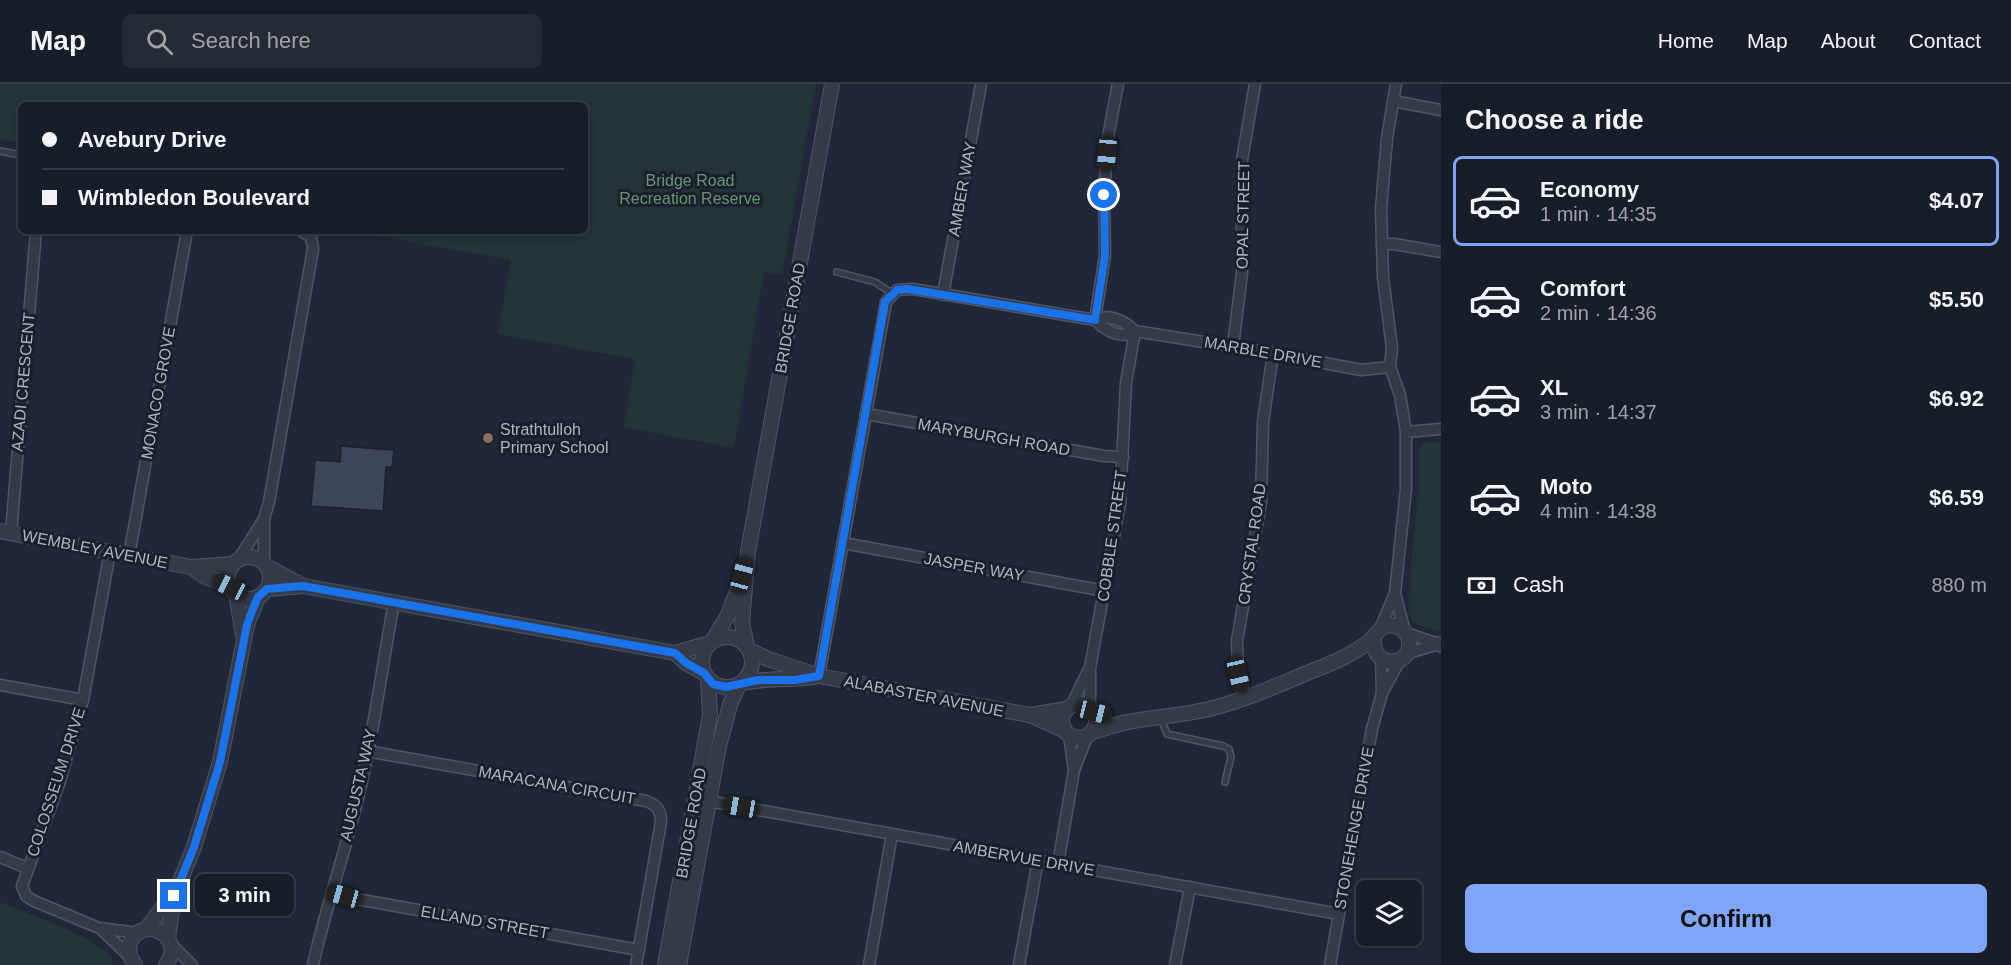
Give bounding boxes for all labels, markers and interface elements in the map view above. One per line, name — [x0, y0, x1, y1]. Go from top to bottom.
search box — [122, 14, 542, 68]
text: Map — [30, 25, 86, 56]
icon: search — [143, 25, 176, 58]
text: Search here — [191, 28, 311, 53]
text: Home — [1658, 29, 1714, 52]
text: Map — [1747, 29, 1788, 52]
text: About — [1821, 29, 1876, 52]
text: Contact — [1909, 29, 1981, 52]
text: Choose a ride — [1465, 105, 1644, 135]
text: Avebury Drive — [78, 127, 226, 152]
car — [1096, 134, 1118, 172]
street label: AMBER WAY — [945, 140, 979, 238]
street label: OPAL STREET — [1234, 160, 1252, 269]
park label: Bridge Road Recreation Reserve — [619, 172, 761, 207]
icon: car — [1468, 174, 1522, 228]
text: Economy — [1540, 177, 1639, 202]
route start — [1090, 181, 1117, 208]
text: Wimbledon Boulevard — [78, 185, 310, 210]
text: $4.07 — [1929, 188, 1984, 213]
text: 1 min · 14:35 — [1540, 203, 1657, 225]
street label: BRIDGE ROAD — [772, 261, 808, 375]
icon: car — [1468, 273, 1522, 327]
text: Comfort — [1540, 276, 1626, 301]
text: $5.50 — [1929, 287, 1984, 312]
text: 2 min · 14:36 — [1540, 302, 1657, 324]
street label: AZADI CRESCENT — [8, 312, 38, 452]
street label: MONACO GROVE — [138, 325, 178, 461]
street label: MARBLE DRIVE — [1203, 333, 1323, 371]
icon: car — [1468, 372, 1522, 426]
text: XL — [1540, 375, 1568, 400]
text: $6.92 — [1929, 386, 1984, 411]
text: 3 min · 14:37 — [1540, 401, 1657, 423]
street label: MARYBURGH ROAD — [917, 415, 1071, 459]
place label: Strathtulloh Primary School — [500, 421, 608, 456]
marker: Strathtulloh Primary School — [481, 431, 495, 445]
street label: COBBLE STREET — [1094, 469, 1130, 603]
icon: car — [1468, 471, 1522, 525]
text: Moto — [1540, 474, 1593, 499]
street label: CRYSTAL ROAD — [1235, 482, 1269, 606]
text: $6.59 — [1929, 485, 1984, 510]
text: 4 min · 14:38 — [1540, 500, 1657, 522]
street label: WEMBLEY AVENUE — [21, 527, 169, 571]
street label: JASPER WAY — [923, 550, 1026, 584]
car — [729, 555, 755, 595]
icon: cash — [1465, 569, 1498, 602]
car — [210, 571, 250, 603]
text: Cash — [1513, 572, 1564, 597]
text: 880 m — [1931, 574, 1987, 596]
car — [1225, 654, 1251, 694]
street label: ALABASTER AVENUE — [843, 672, 1005, 720]
car — [1074, 699, 1114, 725]
street label: COLOSSEUM DRIVE — [24, 705, 88, 859]
street label: AUGUSTA WAY — [337, 727, 379, 843]
street label: STONEHENGE DRIVE — [1331, 745, 1377, 911]
street label: MARACANA CIRCUIT — [477, 763, 637, 807]
street label: BRIDGE ROAD — [673, 766, 709, 880]
car — [722, 795, 760, 819]
street label: AMBERVUE DRIVE — [952, 837, 1096, 879]
callout: 3 min — [195, 875, 294, 917]
map controls — [1356, 880, 1422, 946]
button: layers — [1356, 880, 1422, 946]
route end — [160, 882, 187, 909]
car — [324, 882, 364, 910]
text: 3 min — [218, 884, 271, 906]
button: Confirm — [1465, 884, 1987, 953]
street label: ELLAND STREET — [420, 902, 551, 942]

